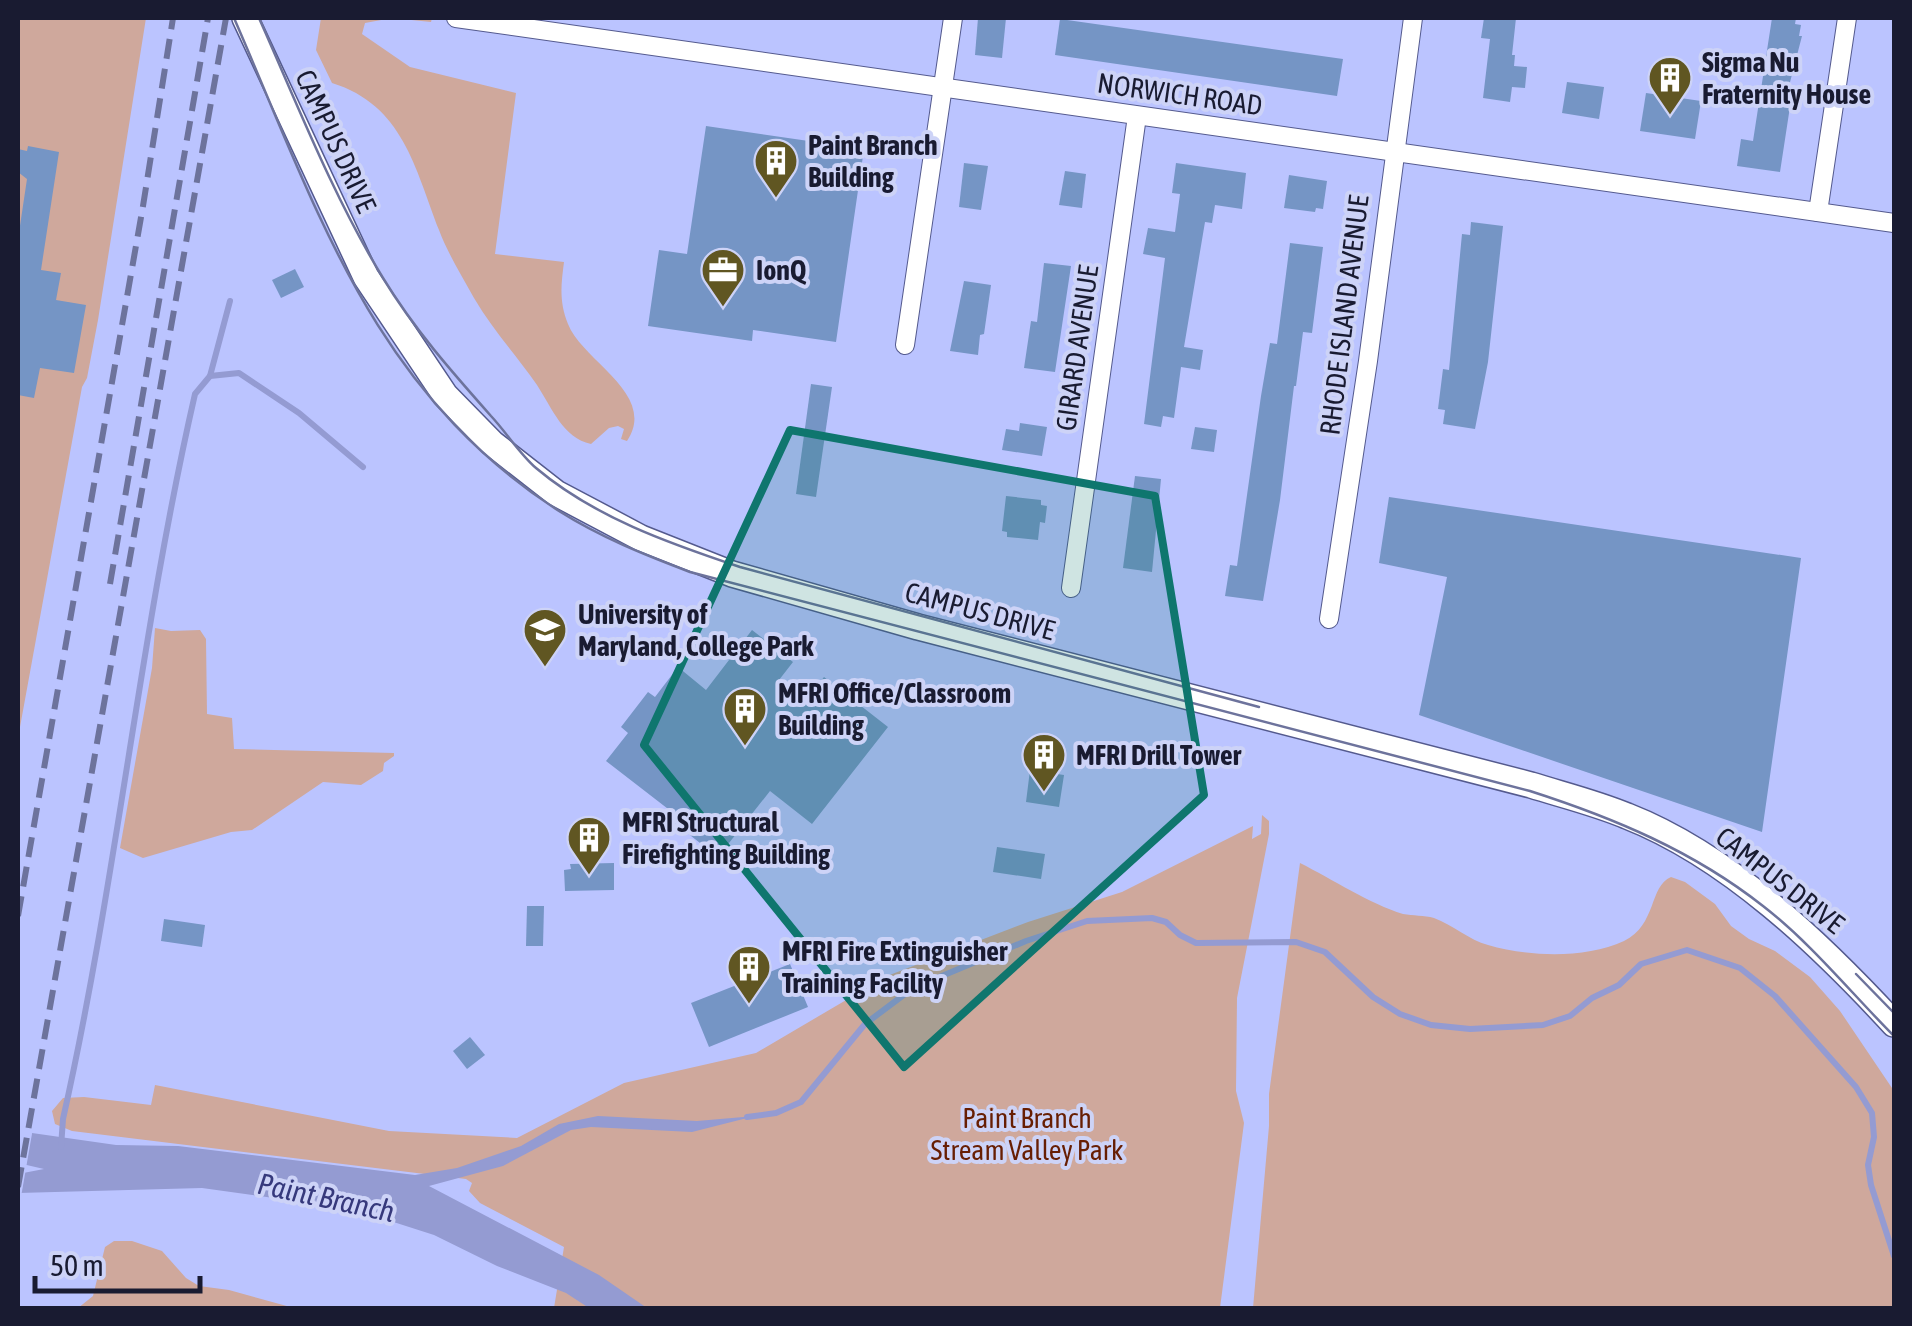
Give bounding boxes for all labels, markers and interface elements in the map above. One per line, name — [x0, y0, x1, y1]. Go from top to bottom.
place label: Sigma Nu Fraternity House — [1702, 46, 1871, 110]
building icon: Sigma Nu Fraternity House — [1647, 55, 1693, 116]
street label: CAMPUS DRIVE — [289, 65, 383, 217]
street label: NORWICH ROAD — [1095, 67, 1265, 121]
place label: Paint Branch Building — [808, 129, 938, 193]
building icon: Paint Branch Building — [753, 138, 799, 199]
street label: RHODE ISLAND AVENUE — [1313, 193, 1375, 437]
office icon: IonQ — [700, 247, 746, 308]
place label: IonQ — [756, 254, 807, 286]
street label: GIRARD AVENUE — [1050, 263, 1104, 433]
street label: CAMPUS DRIVE — [902, 576, 1058, 646]
place label: University of Maryland, College Park — [578, 598, 814, 662]
school or university icon: University of Maryland, College Park — [522, 607, 568, 668]
place label: MFRI Office/Classroom Building — [778, 677, 1011, 741]
building icon: MFRI Office/Classroom Building — [722, 686, 768, 747]
building icon: MFRI Drill Tower — [1021, 732, 1067, 793]
place label: MFRI Drill Tower — [1076, 739, 1242, 771]
place label: MFRI Structural Firefighting Building — [622, 806, 831, 870]
building icon: MFRI Structural Firefighting Building — [566, 815, 612, 876]
street label: CAMPUS DRIVE — [1710, 820, 1850, 940]
place label: MFRI Fire Extinguisher Training Facility — [782, 935, 1008, 999]
building icon: MFRI Fire Extinguisher Training Facility — [726, 944, 772, 1005]
park label: Paint Branch Stream Valley Park — [931, 1102, 1123, 1166]
water label: Paint Branch — [255, 1166, 398, 1228]
scale bar — [35, 1231, 200, 1293]
text: 50 m — [50, 1248, 104, 1282]

